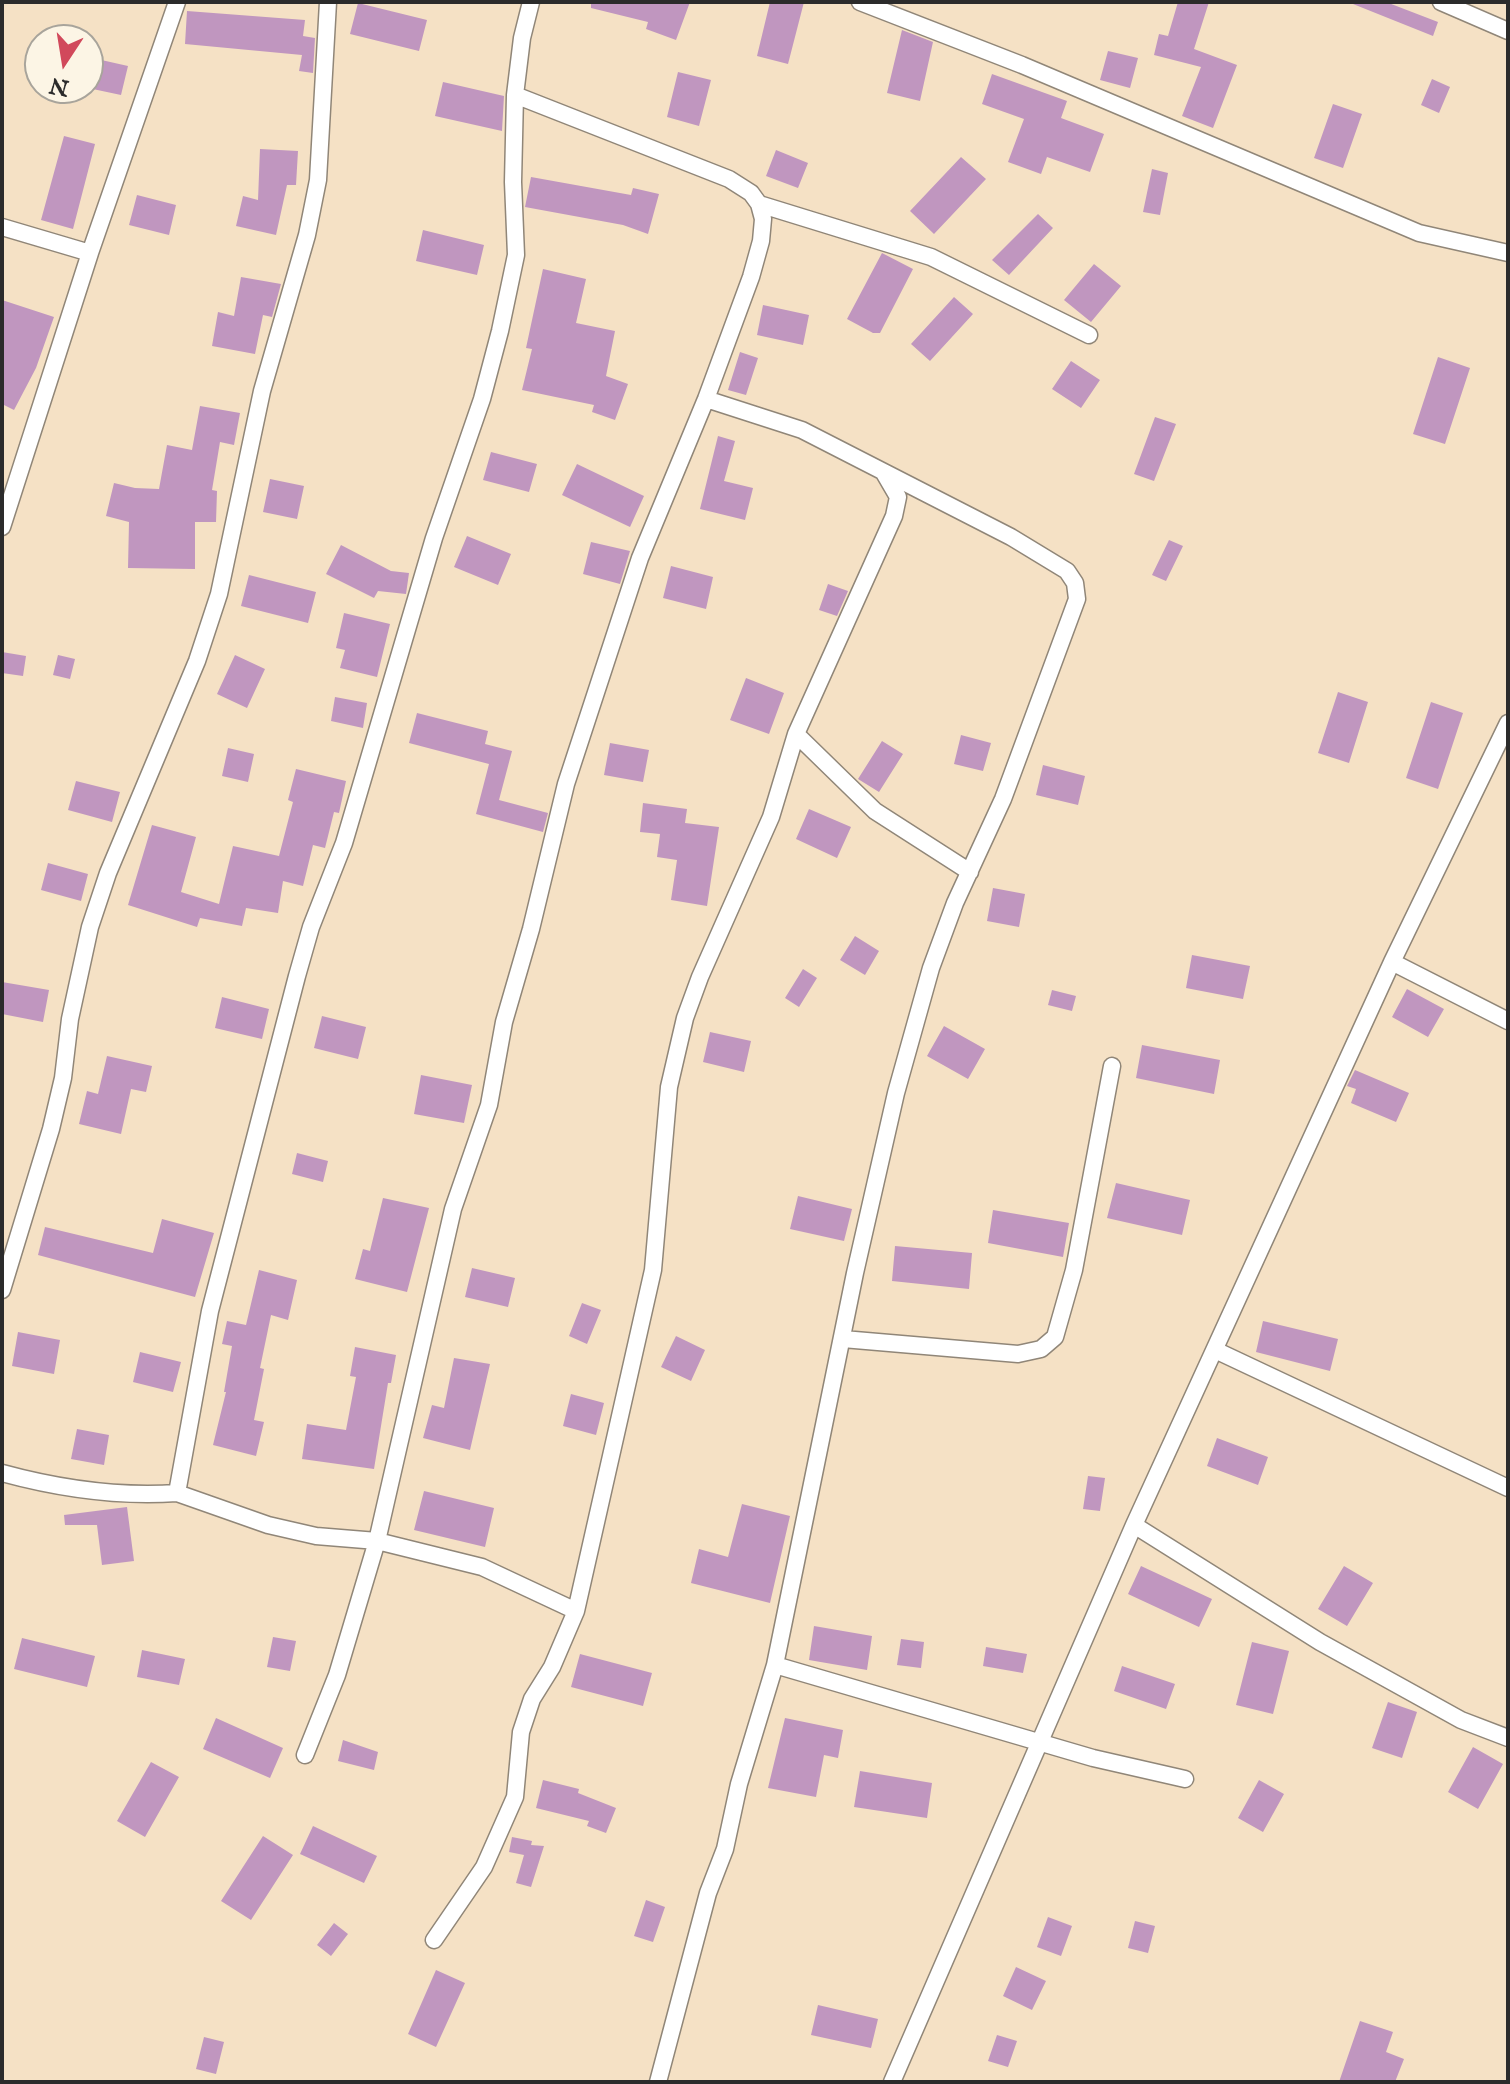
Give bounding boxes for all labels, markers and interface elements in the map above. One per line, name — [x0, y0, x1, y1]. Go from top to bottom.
north arrow — [24, 24, 104, 104]
text: N — [47, 70, 72, 101]

